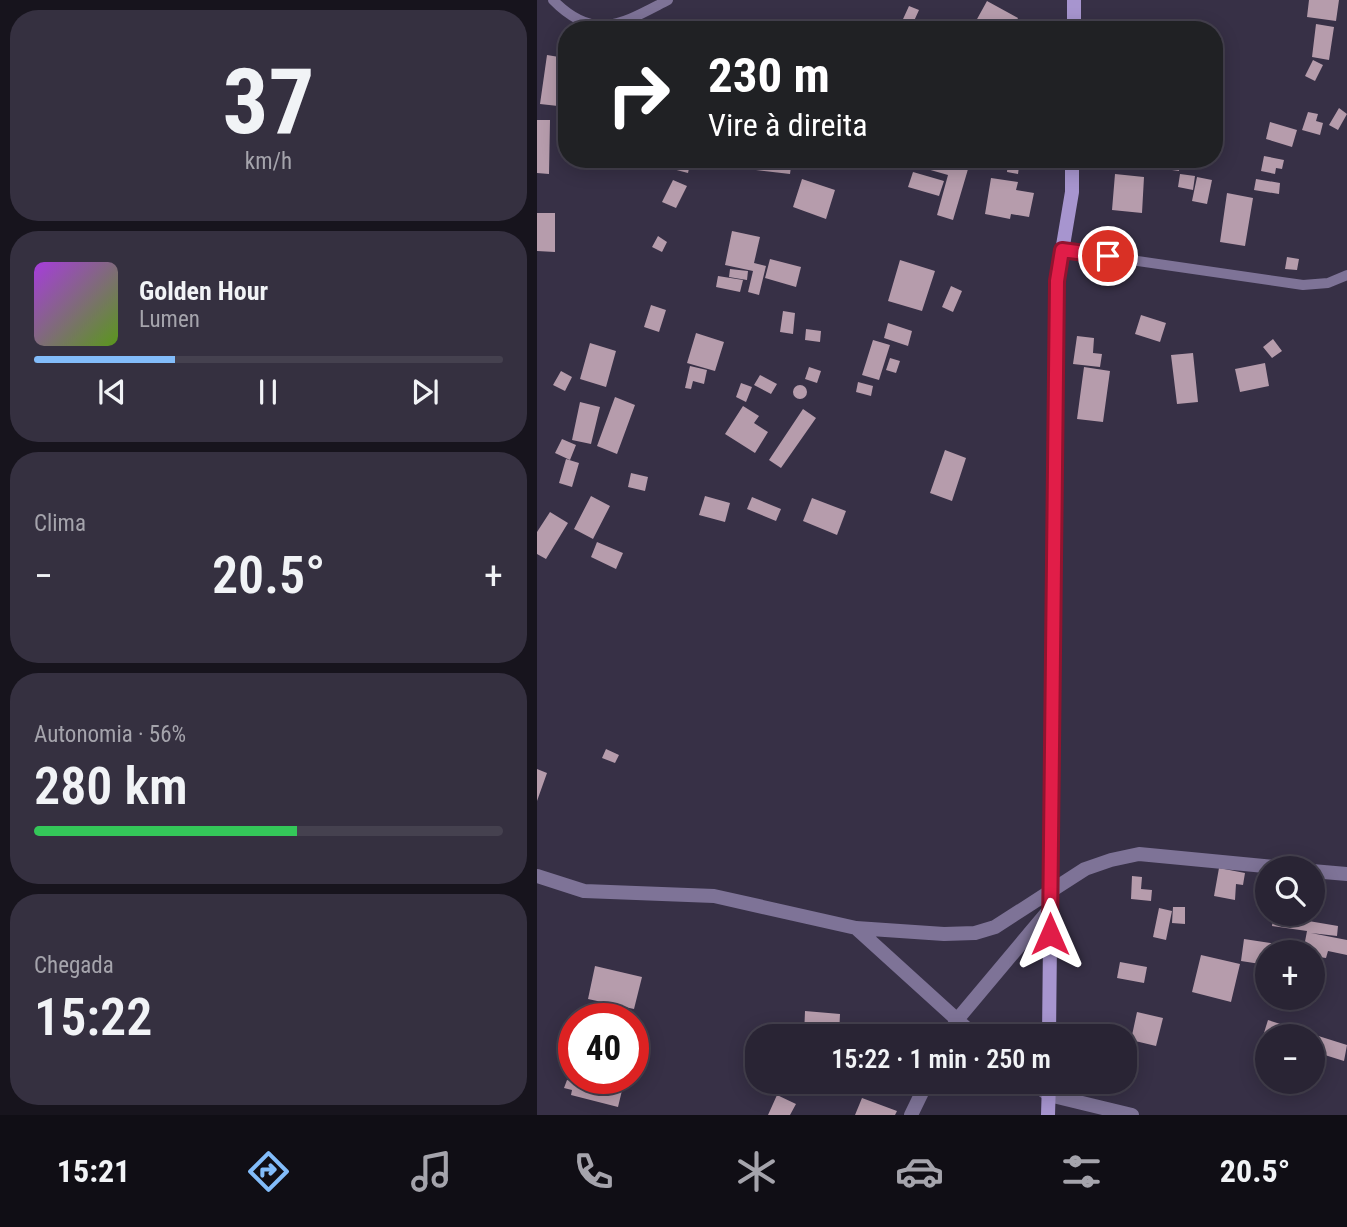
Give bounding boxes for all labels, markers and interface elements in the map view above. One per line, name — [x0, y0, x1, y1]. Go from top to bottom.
text: 230 m — [708, 47, 830, 104]
text: 37 — [223, 49, 314, 155]
icon: right — [593, 49, 684, 140]
text: Vire à direita — [708, 106, 868, 144]
text: km/h — [245, 148, 292, 175]
pin — [1078, 226, 1138, 286]
icon: arrive — [1089, 237, 1127, 275]
text: Golden Hour — [139, 276, 268, 306]
text: Lumen — [139, 306, 200, 333]
icon: previous — [93, 373, 131, 411]
icon: pause — [249, 373, 287, 411]
icon: next — [406, 373, 444, 411]
text: Clima — [34, 510, 86, 537]
text: 20.5° — [212, 545, 325, 606]
text: − — [34, 554, 53, 598]
text: + — [484, 554, 503, 598]
text: Autonomia · 56% — [34, 721, 186, 748]
text: 280 km — [34, 756, 188, 817]
map controls — [1255, 856, 1325, 1094]
button: search — [1255, 856, 1325, 926]
position arrow — [1013, 897, 1087, 971]
button: + — [1255, 940, 1325, 1010]
text: Chegada — [34, 952, 114, 979]
text: 15:22 — [34, 987, 152, 1048]
speed limit sign: 40 — [558, 1003, 649, 1094]
button: − — [1255, 1024, 1325, 1094]
text: 15:22 · 1 min · 250 m — [831, 1044, 1051, 1074]
icon: directions — [244, 1147, 293, 1196]
icon: music — [407, 1147, 456, 1196]
icon: phone — [569, 1147, 618, 1196]
icon: climate — [732, 1147, 781, 1196]
icon: car — [895, 1147, 944, 1196]
icon: filters — [1057, 1147, 1106, 1196]
text: 15:21 — [57, 1152, 130, 1190]
text: 20.5° — [1220, 1152, 1290, 1190]

